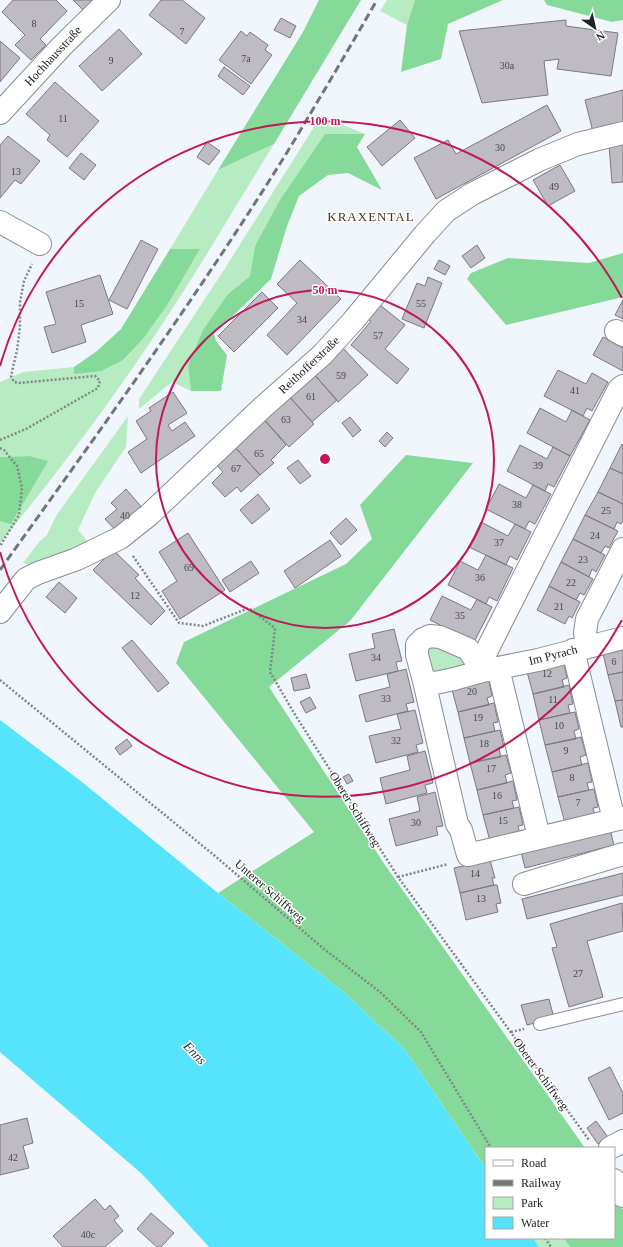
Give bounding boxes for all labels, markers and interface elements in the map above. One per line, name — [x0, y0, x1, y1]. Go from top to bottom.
north arrow — [575, 8, 615, 48]
house number: 8 — [32, 18, 37, 29]
street label: Hochhausstraße — [22, 23, 84, 89]
house number: 7 — [180, 26, 185, 37]
text: N — [594, 29, 607, 44]
house number: 7a — [241, 53, 251, 64]
house number: 9 — [109, 55, 114, 66]
house number: 30a — [500, 60, 515, 71]
house number: 11 — [58, 113, 68, 124]
text: 100 m — [310, 114, 341, 128]
house number: 30 — [495, 142, 505, 153]
house number: 13 — [11, 166, 21, 177]
house number: 49 — [549, 181, 559, 192]
district label: KRAXENTAL — [327, 209, 415, 224]
text: 50 m — [313, 283, 338, 297]
house number: 15 — [74, 298, 84, 309]
house number: 55 — [416, 298, 426, 309]
house number: 34 — [297, 314, 307, 325]
house number: 57 — [373, 330, 383, 341]
street label: Reithofferstraße — [276, 333, 342, 397]
house number: 59 — [336, 370, 346, 381]
house number: 41 — [570, 385, 580, 396]
house number: 61 — [306, 391, 316, 402]
house number: 63 — [281, 414, 291, 425]
house number: 65 — [254, 448, 264, 459]
centre of rings — [318, 452, 332, 466]
house number: 39 — [533, 460, 543, 471]
house number: 67 — [231, 463, 241, 474]
house number: 38 — [512, 499, 522, 510]
house number: 25 — [601, 505, 611, 516]
house number: 40 — [120, 510, 130, 521]
house number: 24 — [590, 530, 600, 541]
house number: 37 — [494, 537, 504, 548]
house number: 23 — [578, 554, 588, 565]
house number: 69 — [184, 562, 194, 573]
house number: 36 — [475, 572, 485, 583]
house number: 22 — [566, 577, 576, 588]
house number: 12 — [130, 590, 140, 601]
house number: 21 — [554, 601, 564, 612]
house number: 35 — [455, 610, 465, 621]
street label: Im Pyrach — [527, 642, 579, 668]
house number: 34 — [371, 652, 381, 663]
house number: 6 — [612, 656, 617, 667]
house number: 12 — [542, 668, 552, 679]
house number: 20 — [467, 686, 477, 697]
house number: 33 — [381, 693, 391, 704]
house number: 11 — [548, 694, 558, 705]
house number: 19 — [473, 712, 483, 723]
house number: 10 — [554, 720, 564, 731]
house number: 32 — [391, 735, 401, 746]
house number: 18 — [479, 738, 489, 749]
house number: 9 — [564, 745, 569, 756]
house number: 17 — [486, 763, 496, 774]
street label: Oberer Schiffweg — [326, 769, 384, 849]
house number: 8 — [570, 772, 575, 783]
house number: 16 — [492, 790, 502, 801]
house number: 7 — [576, 797, 581, 808]
house number: 15 — [498, 815, 508, 826]
house number: 30 — [411, 817, 421, 828]
street label: Unterer Schiffweg — [232, 857, 308, 925]
house number: 14 — [470, 868, 480, 879]
house number: 13 — [476, 893, 486, 904]
house number: 27 — [573, 968, 583, 979]
street label: Oberer Schiffweg — [510, 1035, 572, 1113]
water label: Enns — [180, 1038, 209, 1068]
legend — [485, 1147, 615, 1239]
house number: 42 — [8, 1152, 18, 1163]
text: Road — [521, 1156, 546, 1170]
text: Railway — [521, 1176, 561, 1190]
text: Park — [521, 1196, 543, 1210]
text: Water — [521, 1216, 549, 1230]
house number: 40c — [81, 1229, 96, 1240]

